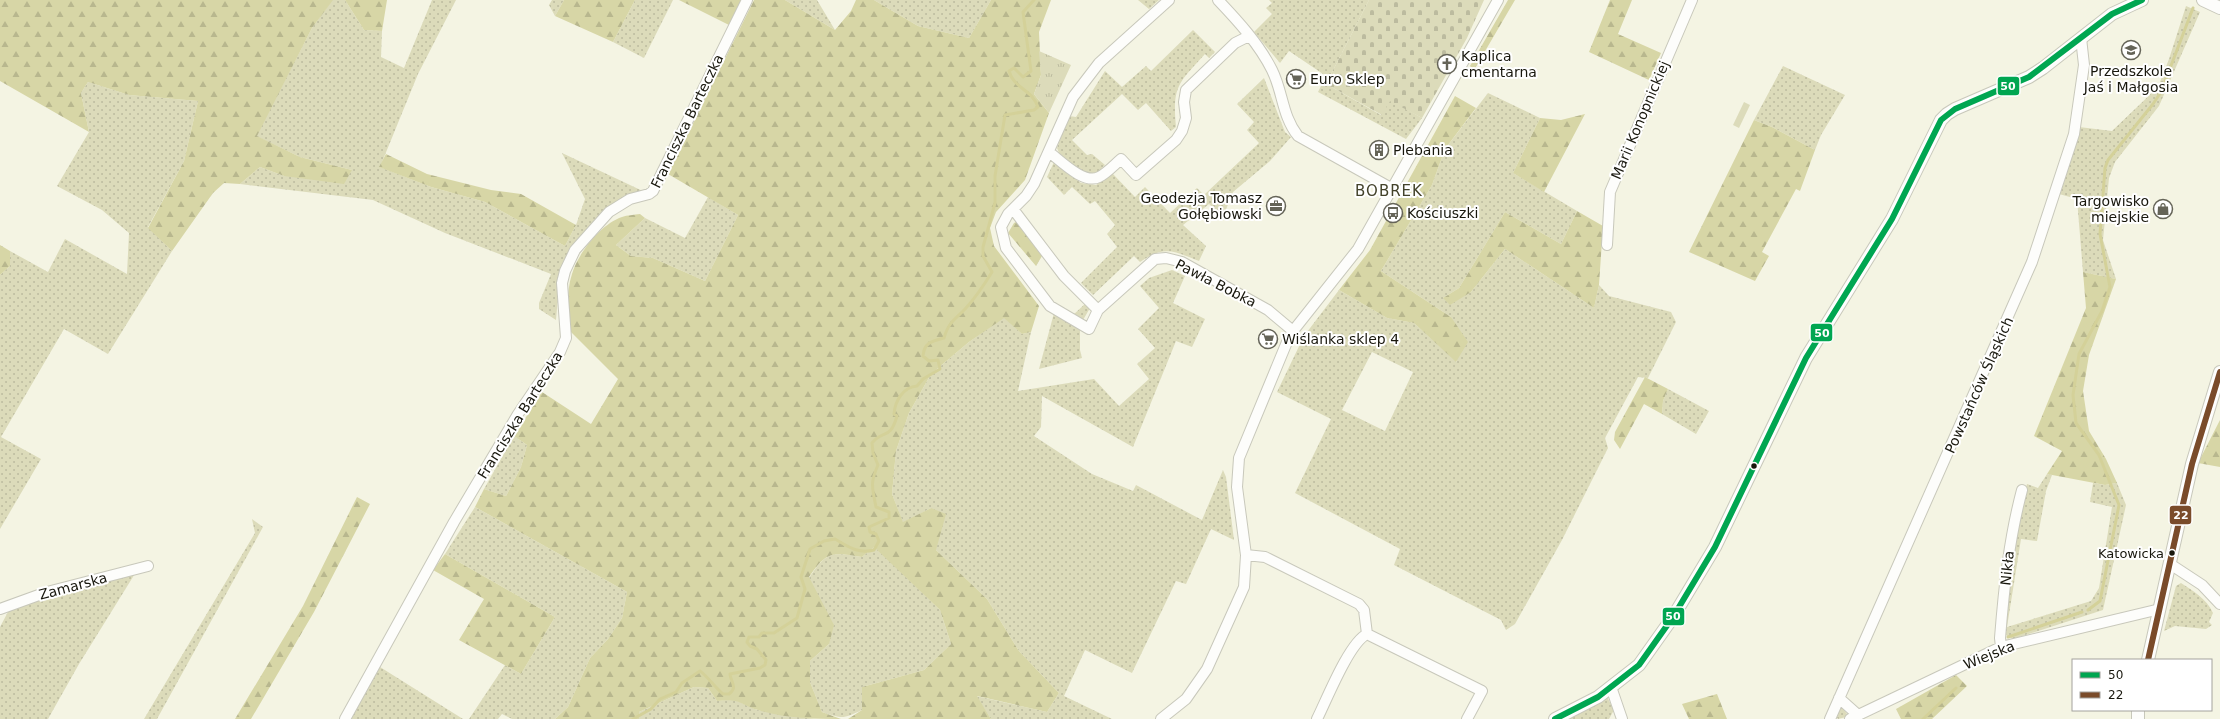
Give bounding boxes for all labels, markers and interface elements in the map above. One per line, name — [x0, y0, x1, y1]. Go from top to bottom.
school or university icon: Przedszkole Jaś i Małgosia — [2120, 39, 2142, 61]
place label: Kaplica cmentarna — [1461, 48, 1537, 80]
street label: Franciszka Barteczka — [648, 51, 726, 191]
church icon: Kaplica cmentarna — [1436, 53, 1458, 75]
street label: Marii Konopnickiej — [1608, 58, 1672, 182]
place label: Przedszkole Jaś i Małgosia — [2083, 63, 2178, 95]
supermarket icon: Euro Sklep — [1285, 68, 1307, 90]
place label: Euro Sklep — [1310, 71, 1385, 87]
line badge: 50 — [1997, 76, 2020, 96]
text: 50 — [2000, 80, 2016, 93]
building icon: Plebania — [1368, 139, 1390, 161]
place label: Plebania — [1393, 142, 1453, 158]
district label: BOBREK — [1355, 182, 1423, 200]
place label: Geodezja Tomasz Gołębiowski — [1141, 190, 1262, 222]
place label: Targowisko miejskie — [2071, 193, 2149, 225]
office icon: Geodezja Tomasz Gołębiowski — [1265, 195, 1287, 217]
shop icon: Targowisko miejskie — [2152, 198, 2174, 220]
bus stop icon: Kościuszki — [1382, 202, 1404, 224]
place label: Kościuszki — [1407, 205, 1478, 221]
street label: Pawła Bobka — [1173, 256, 1259, 310]
street label: Powstańców Śląskich — [1941, 314, 2016, 456]
line badge: 50 — [1810, 323, 1833, 342]
text: 50 — [1814, 327, 1830, 340]
supermarket icon: Wiślanka sklep 4 — [1257, 328, 1279, 350]
place label: Wiślanka sklep 4 — [1282, 331, 1399, 347]
street label: Franciszka Barteczka — [474, 348, 566, 482]
unlabelled marker — [1749, 461, 1759, 471]
line badge: 22 — [2169, 505, 2192, 525]
text: 22 — [2173, 509, 2189, 522]
place label: Katowicka — [2098, 546, 2164, 561]
marker: Katowicka — [2167, 548, 2177, 558]
street label: Nikła — [1997, 550, 2017, 586]
street label: Zamarska — [37, 569, 109, 603]
line badge: 50 — [1662, 607, 1685, 626]
text: 50 — [1665, 610, 1681, 623]
street label: Wiejska — [1961, 638, 2017, 672]
legend — [2072, 659, 2212, 711]
text: 50 — [2108, 668, 2123, 682]
text: 22 — [2108, 688, 2123, 702]

